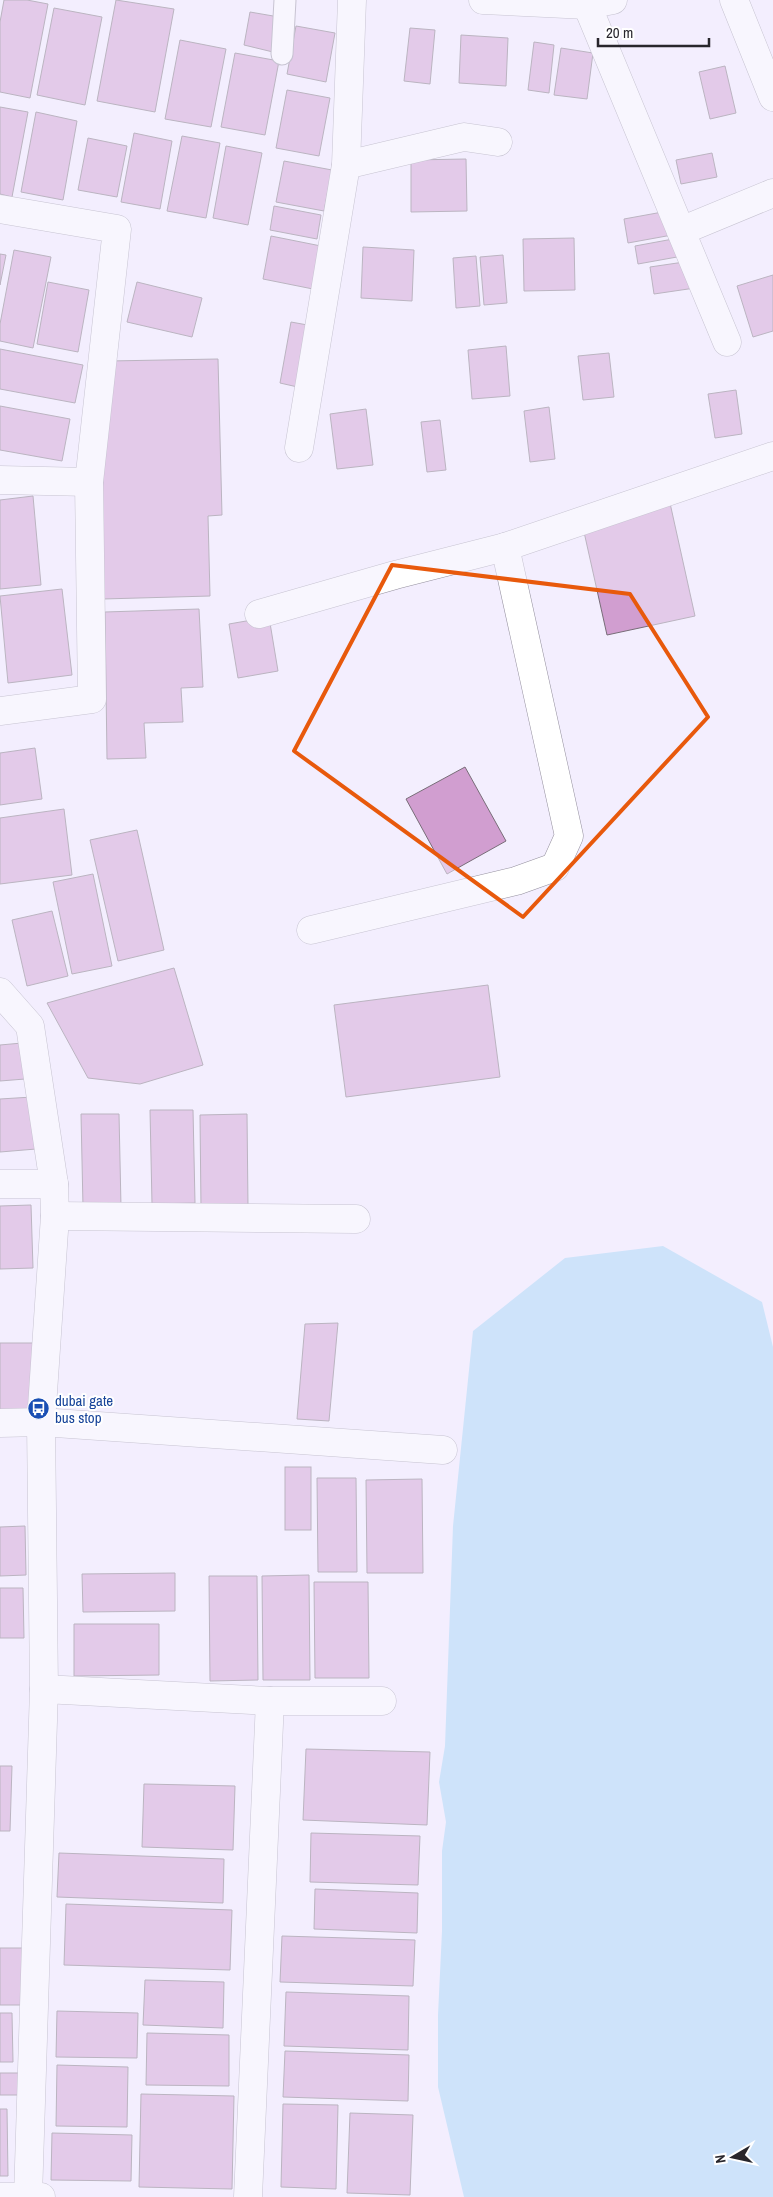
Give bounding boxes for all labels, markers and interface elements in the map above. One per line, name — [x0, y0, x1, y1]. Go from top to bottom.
scale bar — [598, 15, 709, 47]
text: 20 m — [606, 22, 633, 43]
place label: dubai gate bus stop — [55, 1390, 113, 1428]
bus stop icon: dubai gate bus stop — [27, 1397, 51, 1421]
north arrow — [708, 2132, 758, 2182]
text: N — [711, 2154, 730, 2165]

